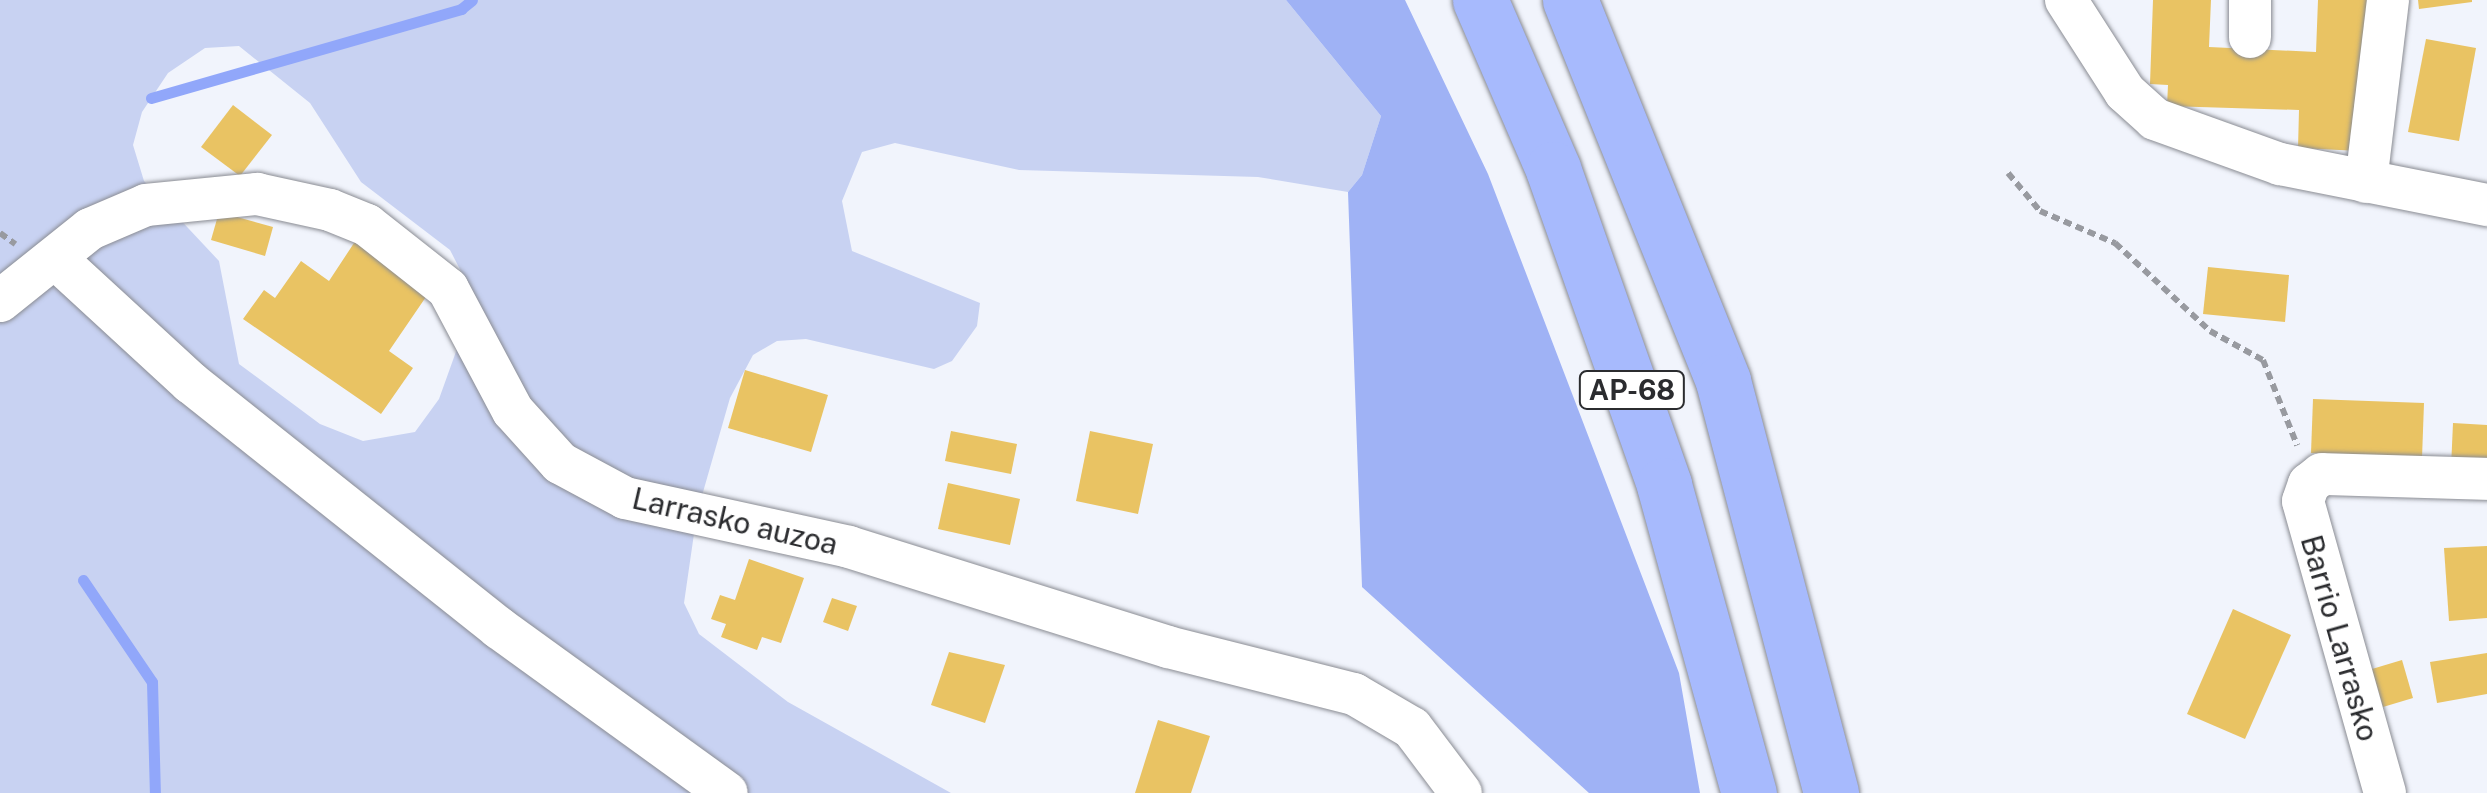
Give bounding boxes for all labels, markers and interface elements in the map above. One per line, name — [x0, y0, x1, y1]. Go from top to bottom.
road number: AP-68 — [1577, 367, 1687, 413]
street label: Larrasko auzoa — [629, 480, 841, 562]
street label: Barrio Larrasko — [2293, 531, 2387, 745]

